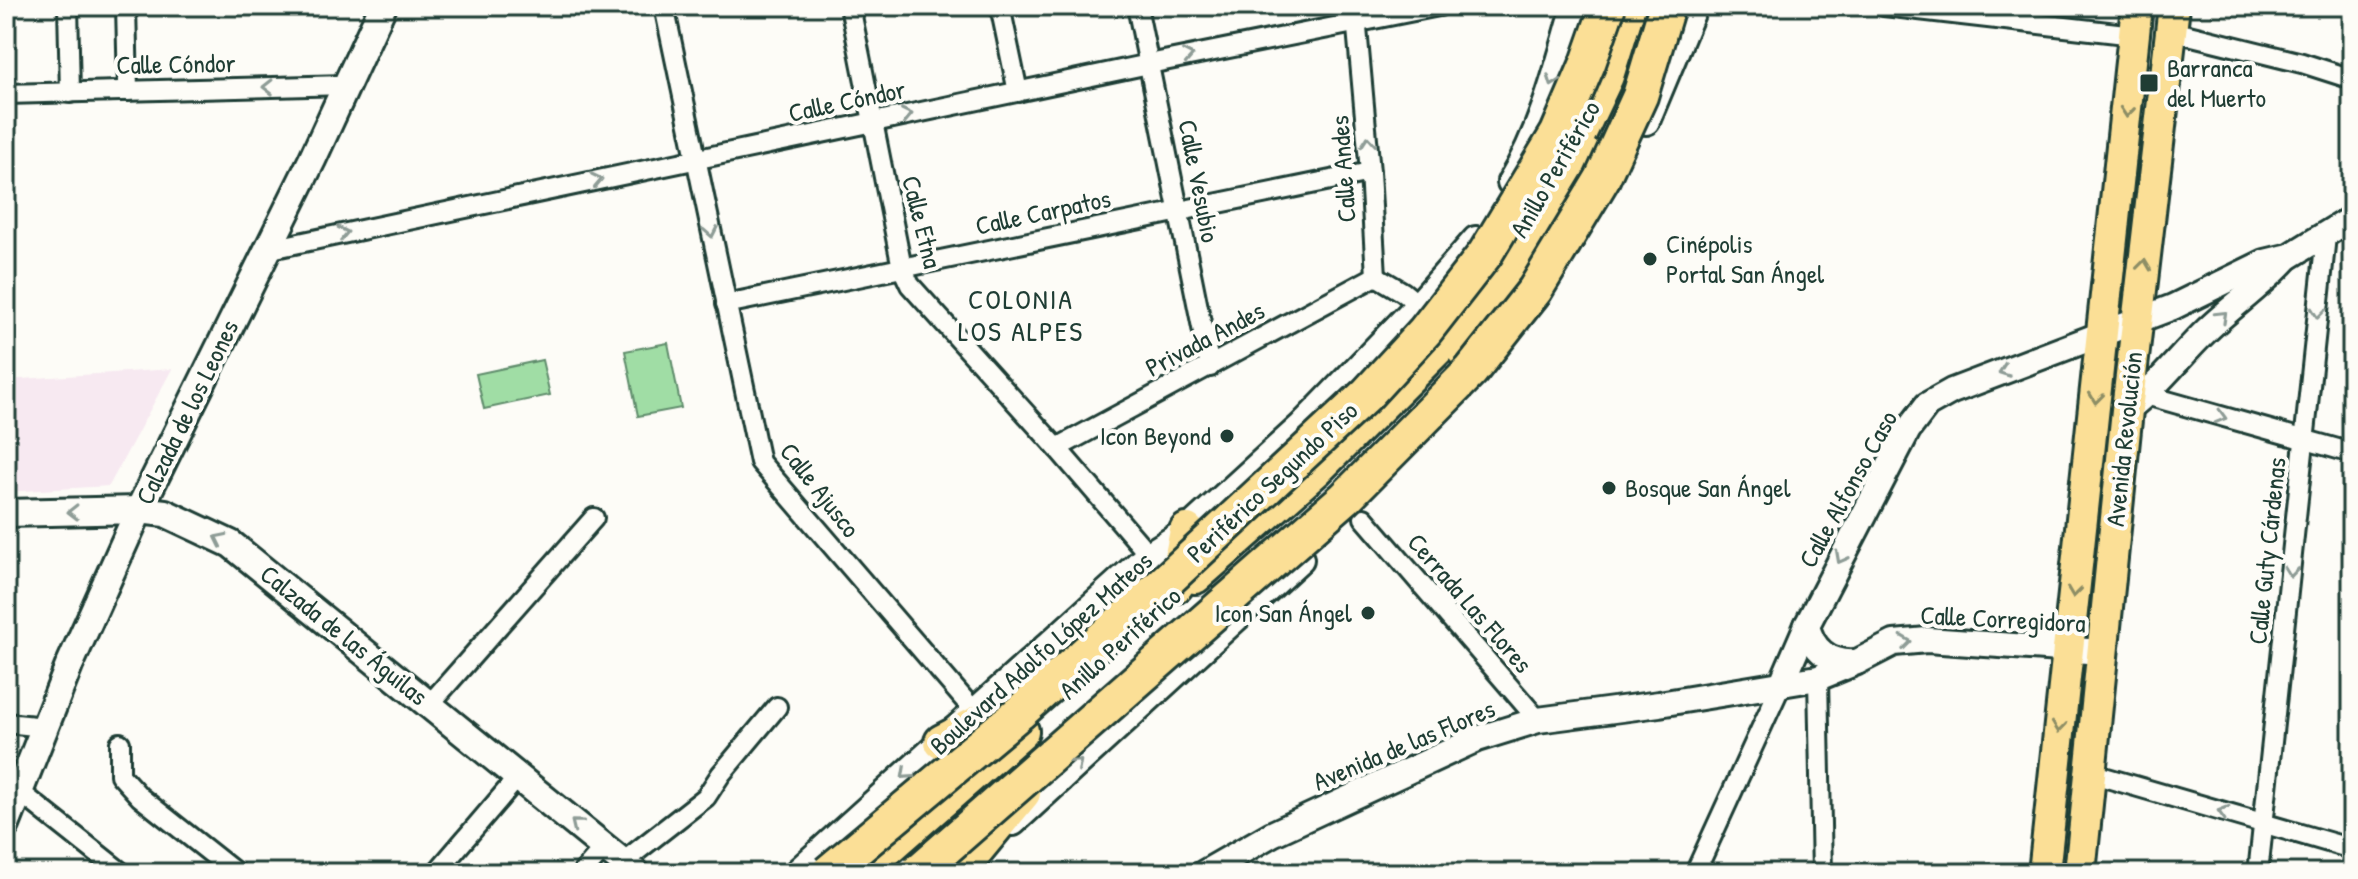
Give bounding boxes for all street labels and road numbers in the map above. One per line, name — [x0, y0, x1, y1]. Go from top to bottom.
street label: Calle Cóndor — [116, 45, 236, 82]
street label: Calle Cóndor — [785, 71, 909, 130]
street label: Anillo Periférico — [1501, 94, 1608, 244]
street label: Calle Andes — [1321, 114, 1364, 224]
street label: Calle Vesubio — [1170, 117, 1229, 245]
street label: Calle Etna — [894, 172, 951, 272]
street label: Calle Carpatos — [972, 180, 1114, 243]
street label: Privada Andes — [1139, 293, 1270, 385]
street label: Calzada de los Leones — [127, 314, 246, 510]
street label: Avenida Revolución — [2097, 350, 2150, 528]
street label: Periférico Segundo Piso — [1178, 393, 1365, 570]
street label: Calle Alfonso Caso — [1790, 404, 1905, 574]
street label: Calle Ajusco — [772, 435, 869, 544]
street label: Calle Guty Cárdenas — [2239, 456, 2294, 646]
street label: Cerrada Las Flores — [1400, 525, 1541, 680]
street label: Boulevard Adolfo López Mateos — [922, 543, 1159, 762]
street label: Calzada de las Águilas — [253, 556, 435, 713]
street label: Anillo Periférico — [1051, 579, 1188, 707]
street label: Calle Corregidora — [1920, 597, 2086, 640]
street label: Avenida de las Flores — [1307, 690, 1500, 799]

